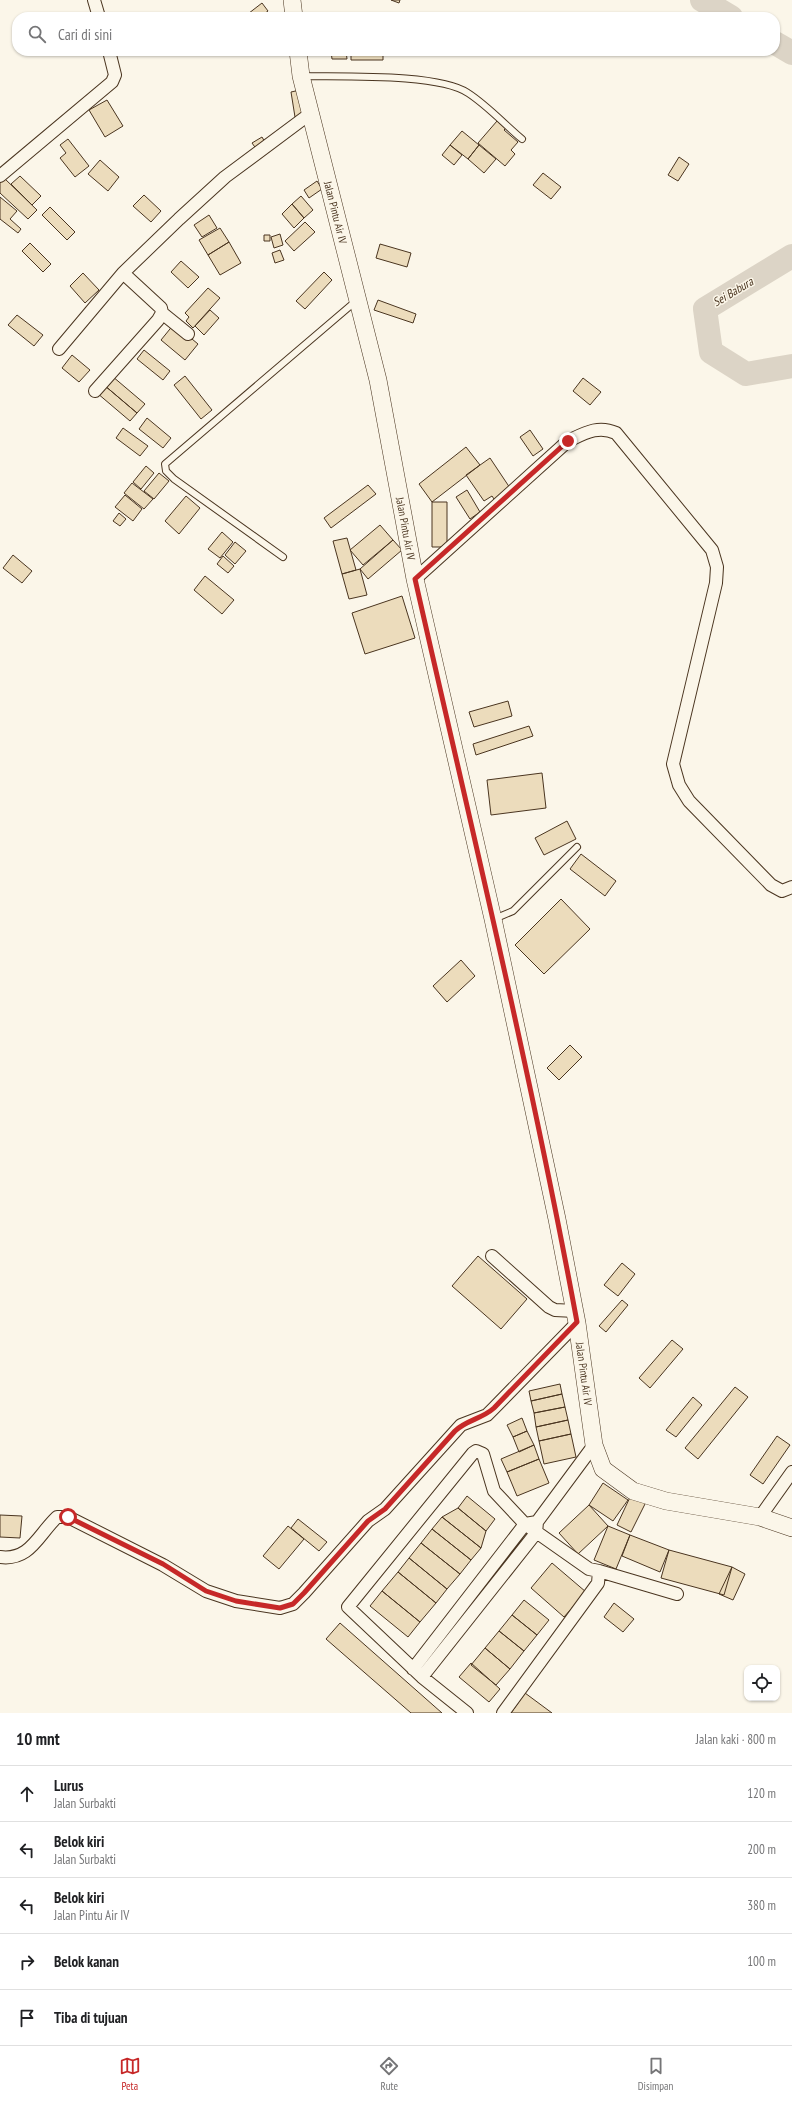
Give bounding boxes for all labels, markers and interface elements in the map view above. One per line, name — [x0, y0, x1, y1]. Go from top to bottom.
search box — [12, 12, 780, 56]
icon: search — [26, 23, 48, 45]
text: Cari di sini — [58, 25, 112, 44]
street label: Jalan Pintu Air IV — [321, 179, 350, 246]
water label: Sei Babura — [710, 273, 757, 309]
route end — [559, 432, 577, 450]
street label: Jalan Pintu Air IV — [393, 495, 419, 562]
street label: Jalan Pintu Air IV — [573, 1340, 596, 1407]
route start — [59, 1508, 77, 1526]
map controls — [744, 1665, 780, 1701]
button: locate — [744, 1665, 780, 1701]
text: 10 mnt — [16, 1728, 60, 1750]
text: Jalan kaki · 800 m — [696, 1731, 776, 1748]
text: Lurus — [54, 1776, 83, 1795]
icon: ahead — [16, 1783, 38, 1805]
text: 120 m — [747, 1785, 776, 1802]
text: Jalan Surbakti — [54, 1795, 116, 1812]
text: Belok kiri — [54, 1832, 104, 1851]
icon: left — [16, 1839, 38, 1861]
text: 200 m — [747, 1841, 776, 1858]
text: Jalan Surbakti — [54, 1851, 116, 1868]
text: Belok kiri — [54, 1888, 104, 1907]
icon: left — [16, 1895, 38, 1917]
text: 380 m — [747, 1897, 776, 1914]
text: Jalan Pintu Air IV — [54, 1907, 129, 1924]
icon: right — [16, 1951, 38, 1973]
text: Belok kanan — [54, 1952, 119, 1971]
text: 100 m — [747, 1953, 776, 1970]
icon: arrive — [16, 2007, 38, 2029]
text: Tiba di tujuan — [54, 2008, 128, 2027]
tab: Peta — [119, 2055, 141, 2093]
tab: Rute — [378, 2055, 400, 2093]
tab: Disimpan — [638, 2055, 673, 2093]

